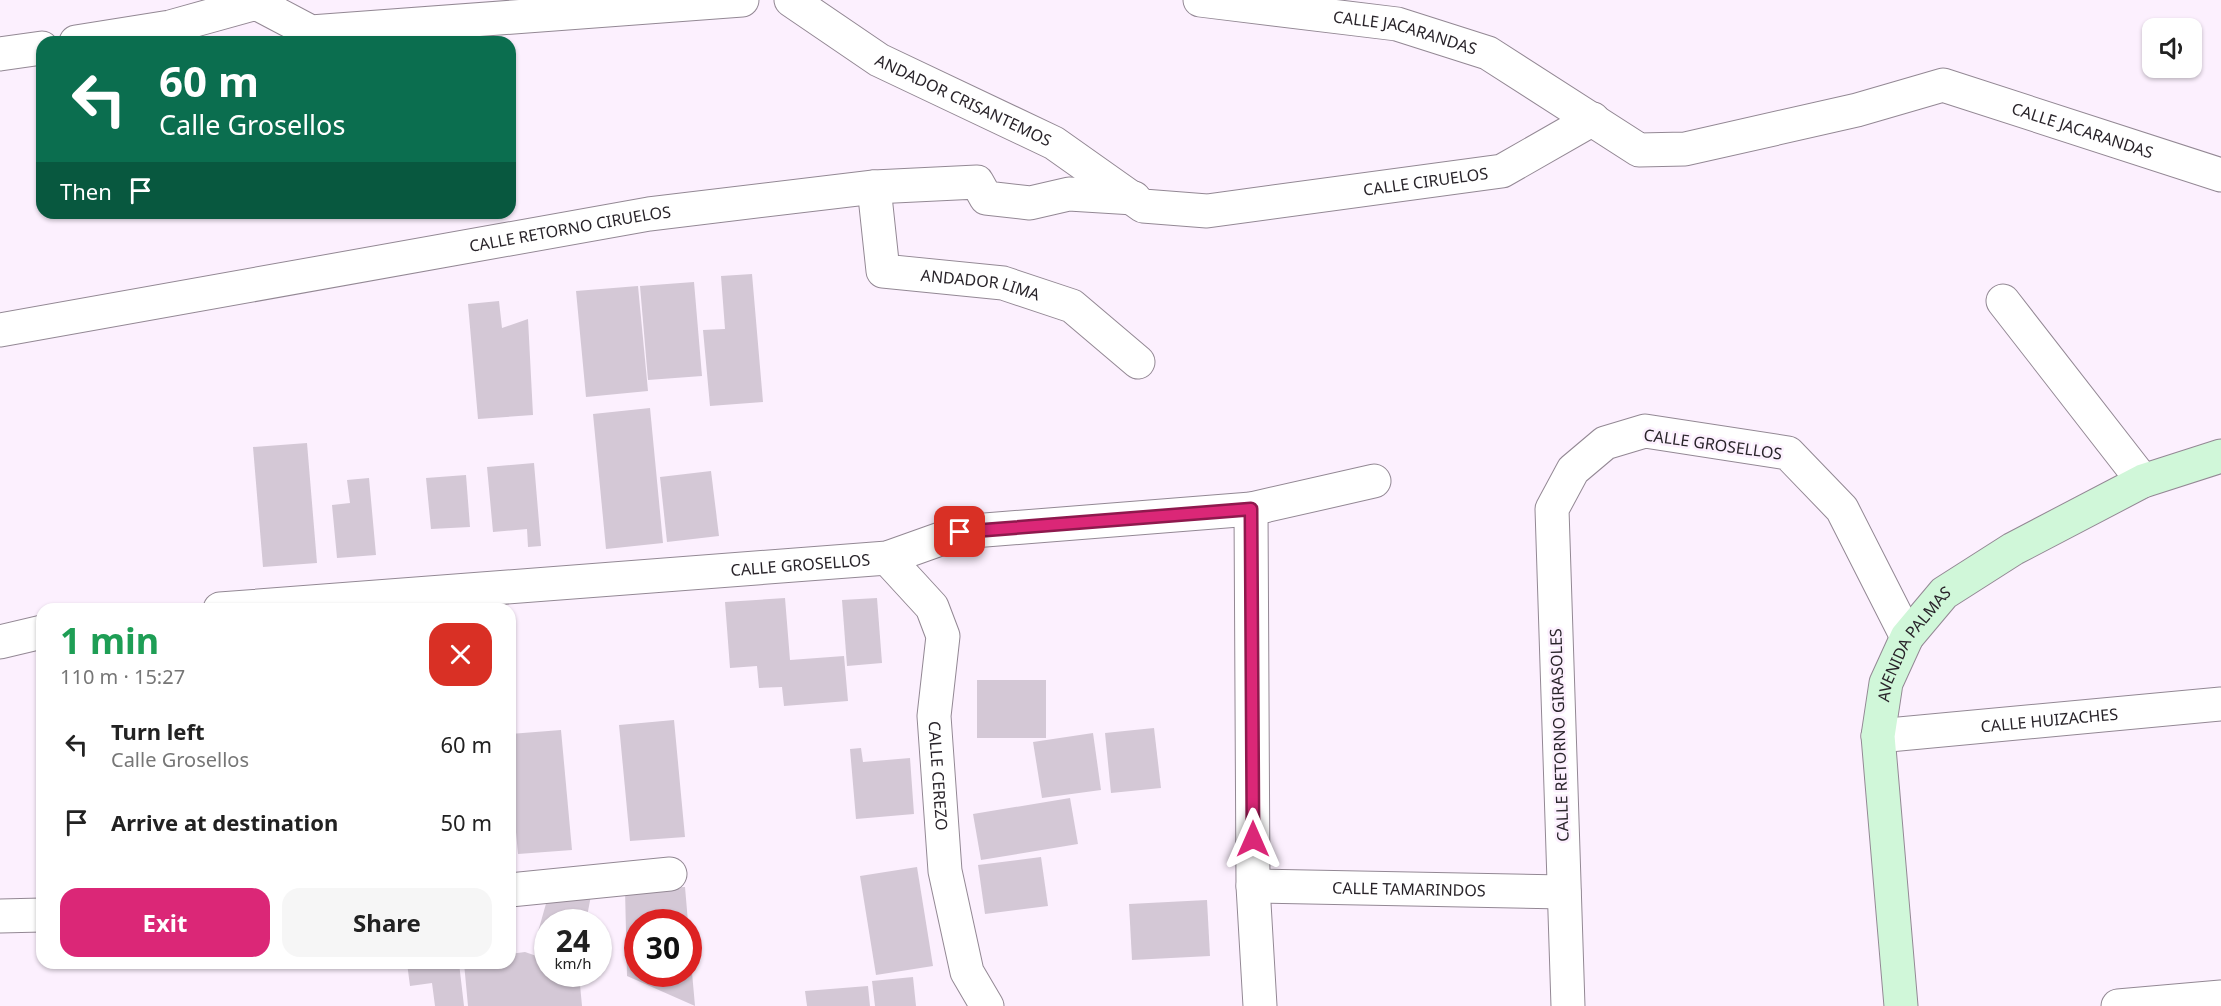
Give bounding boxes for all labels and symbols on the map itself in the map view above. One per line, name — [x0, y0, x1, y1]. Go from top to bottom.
street label: CALLE JACARANDAS — [1332, 5, 1480, 60]
street label: ANDADOR CRISANTEMOS — [872, 49, 1055, 151]
street label: CALLE JACARANDAS — [2009, 97, 2156, 163]
street label: CALLE CIRUELOS — [1362, 162, 1490, 201]
street label: CALLE RETORNO CIRUELOS — [467, 200, 672, 257]
street label: ANDADOR LIMA — [920, 264, 1044, 306]
street label: CALLE GROSELLOS — [1642, 423, 1784, 465]
pin — [934, 506, 985, 557]
street label: CALLE GROSELLOS — [730, 548, 871, 581]
street label: AVENIDA PALMAS — [1872, 581, 1955, 703]
street label: CALLE RETORNO GIRASOLES — [1544, 628, 1574, 842]
street label: CALLE HUIZACHES — [1980, 703, 2119, 737]
street label: CALLE CEREZO — [923, 720, 953, 831]
position arrow — [1221, 807, 1285, 871]
street label: CALLE TAMARINDOS — [1332, 877, 1486, 901]
speed limit sign: 30 — [624, 909, 702, 987]

